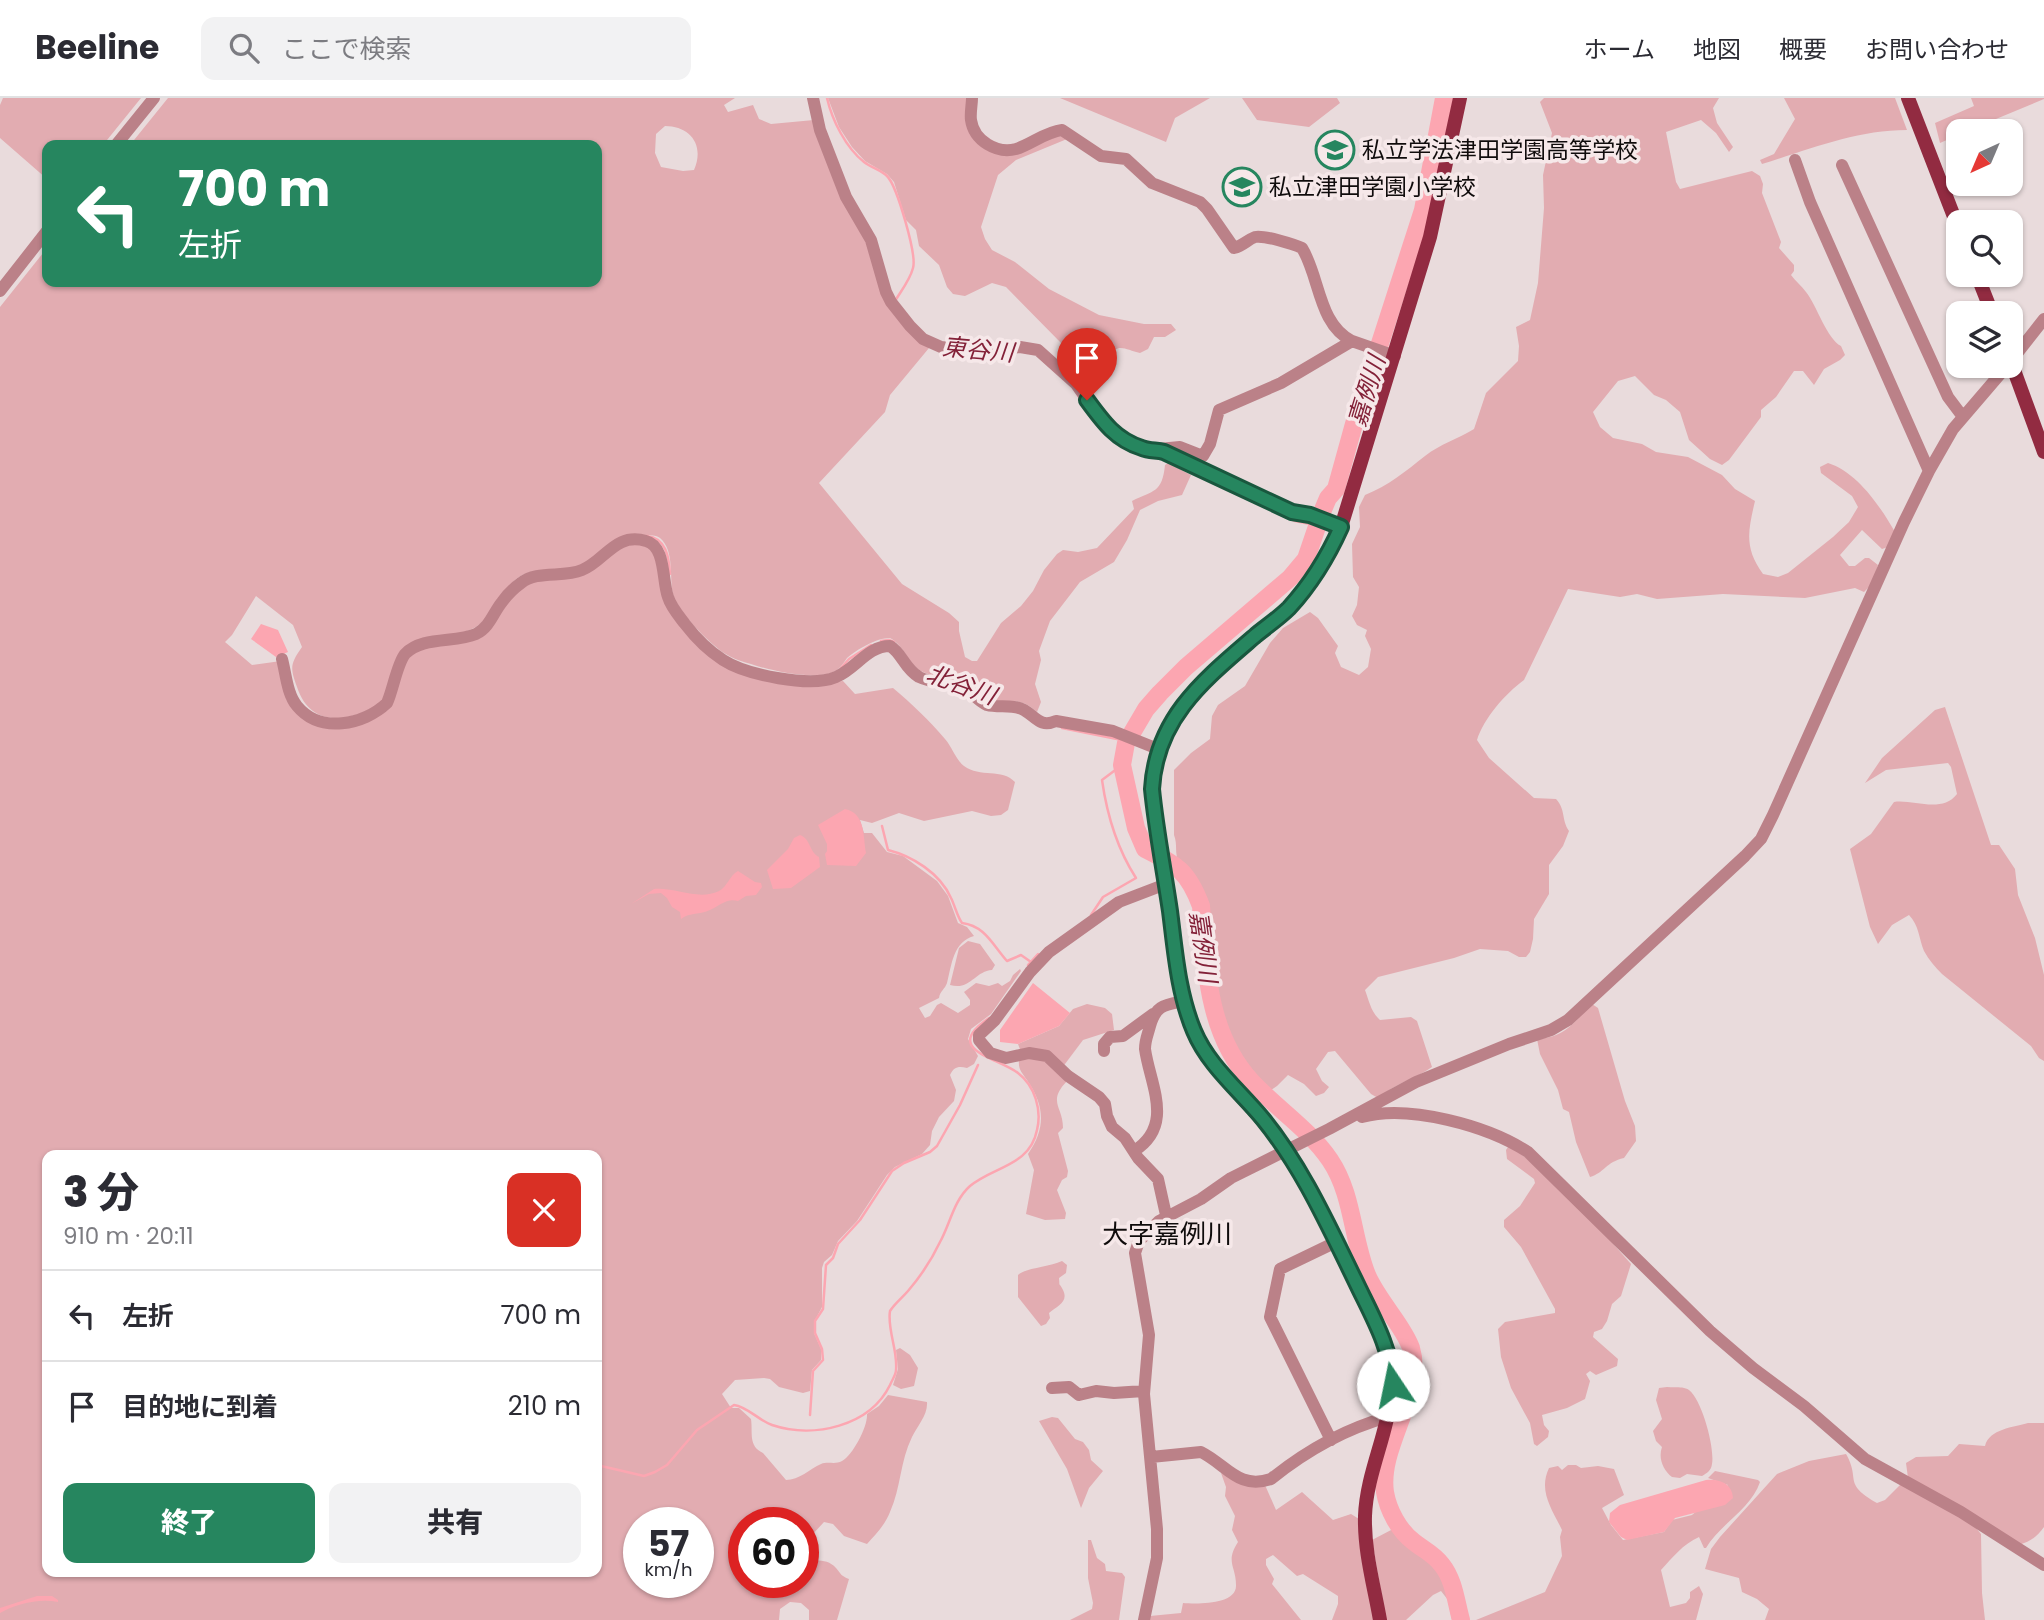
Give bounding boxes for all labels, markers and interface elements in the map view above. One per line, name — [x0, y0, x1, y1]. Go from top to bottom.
search box — [201, 17, 691, 80]
text: Beeline — [35, 24, 159, 71]
icon: search — [225, 29, 263, 67]
text: ここで検索 — [281, 31, 411, 67]
text: ホーム — [1584, 33, 1655, 66]
text: 地図 — [1693, 33, 1741, 66]
text: 概要 — [1779, 33, 1827, 66]
text: お問い合わせ — [1865, 33, 2009, 66]
north arrow — [1946, 119, 2023, 196]
map controls — [1946, 119, 2023, 378]
school or university icon: 私立学法津田学園高等学校 — [1314, 129, 1356, 171]
place label: 私立学法津田学園高等学校 — [1362, 134, 1638, 166]
text: 700 m — [178, 155, 330, 223]
school or university icon: 私立津田学園小学校 — [1221, 166, 1263, 208]
icon: left — [63, 168, 154, 259]
place label: 私立津田学園小学校 — [1269, 171, 1476, 203]
button: search — [1946, 210, 2023, 287]
text: 左折 — [178, 222, 242, 267]
button: layers — [1946, 301, 2023, 378]
pin — [1057, 328, 1117, 400]
water label: 東谷川 — [941, 330, 1018, 369]
icon: arrive — [1068, 339, 1106, 377]
water label: 嘉例川 — [1340, 349, 1394, 430]
water label: 北谷川 — [922, 657, 1003, 713]
water label: 嘉例川 — [1182, 909, 1225, 988]
text: 3 分 — [63, 1163, 139, 1222]
button: close — [507, 1173, 581, 1247]
district label: 大字嘉例川 — [1102, 1216, 1232, 1252]
text: 910 m · 20:11 — [63, 1220, 194, 1252]
icon: left — [63, 1297, 101, 1335]
text: 700 m — [500, 1297, 581, 1333]
text: 左折 — [122, 1298, 174, 1334]
position arrow — [1356, 1348, 1430, 1422]
icon: arrive — [63, 1388, 101, 1426]
text: 210 m — [508, 1388, 581, 1424]
text: 目的地に到着 — [122, 1389, 278, 1425]
button: 終了 — [63, 1483, 315, 1563]
button: 共有 — [329, 1483, 581, 1563]
speed limit sign: 60 — [728, 1507, 819, 1598]
text: 57 — [648, 1519, 689, 1568]
text: km/h — [645, 1557, 692, 1582]

